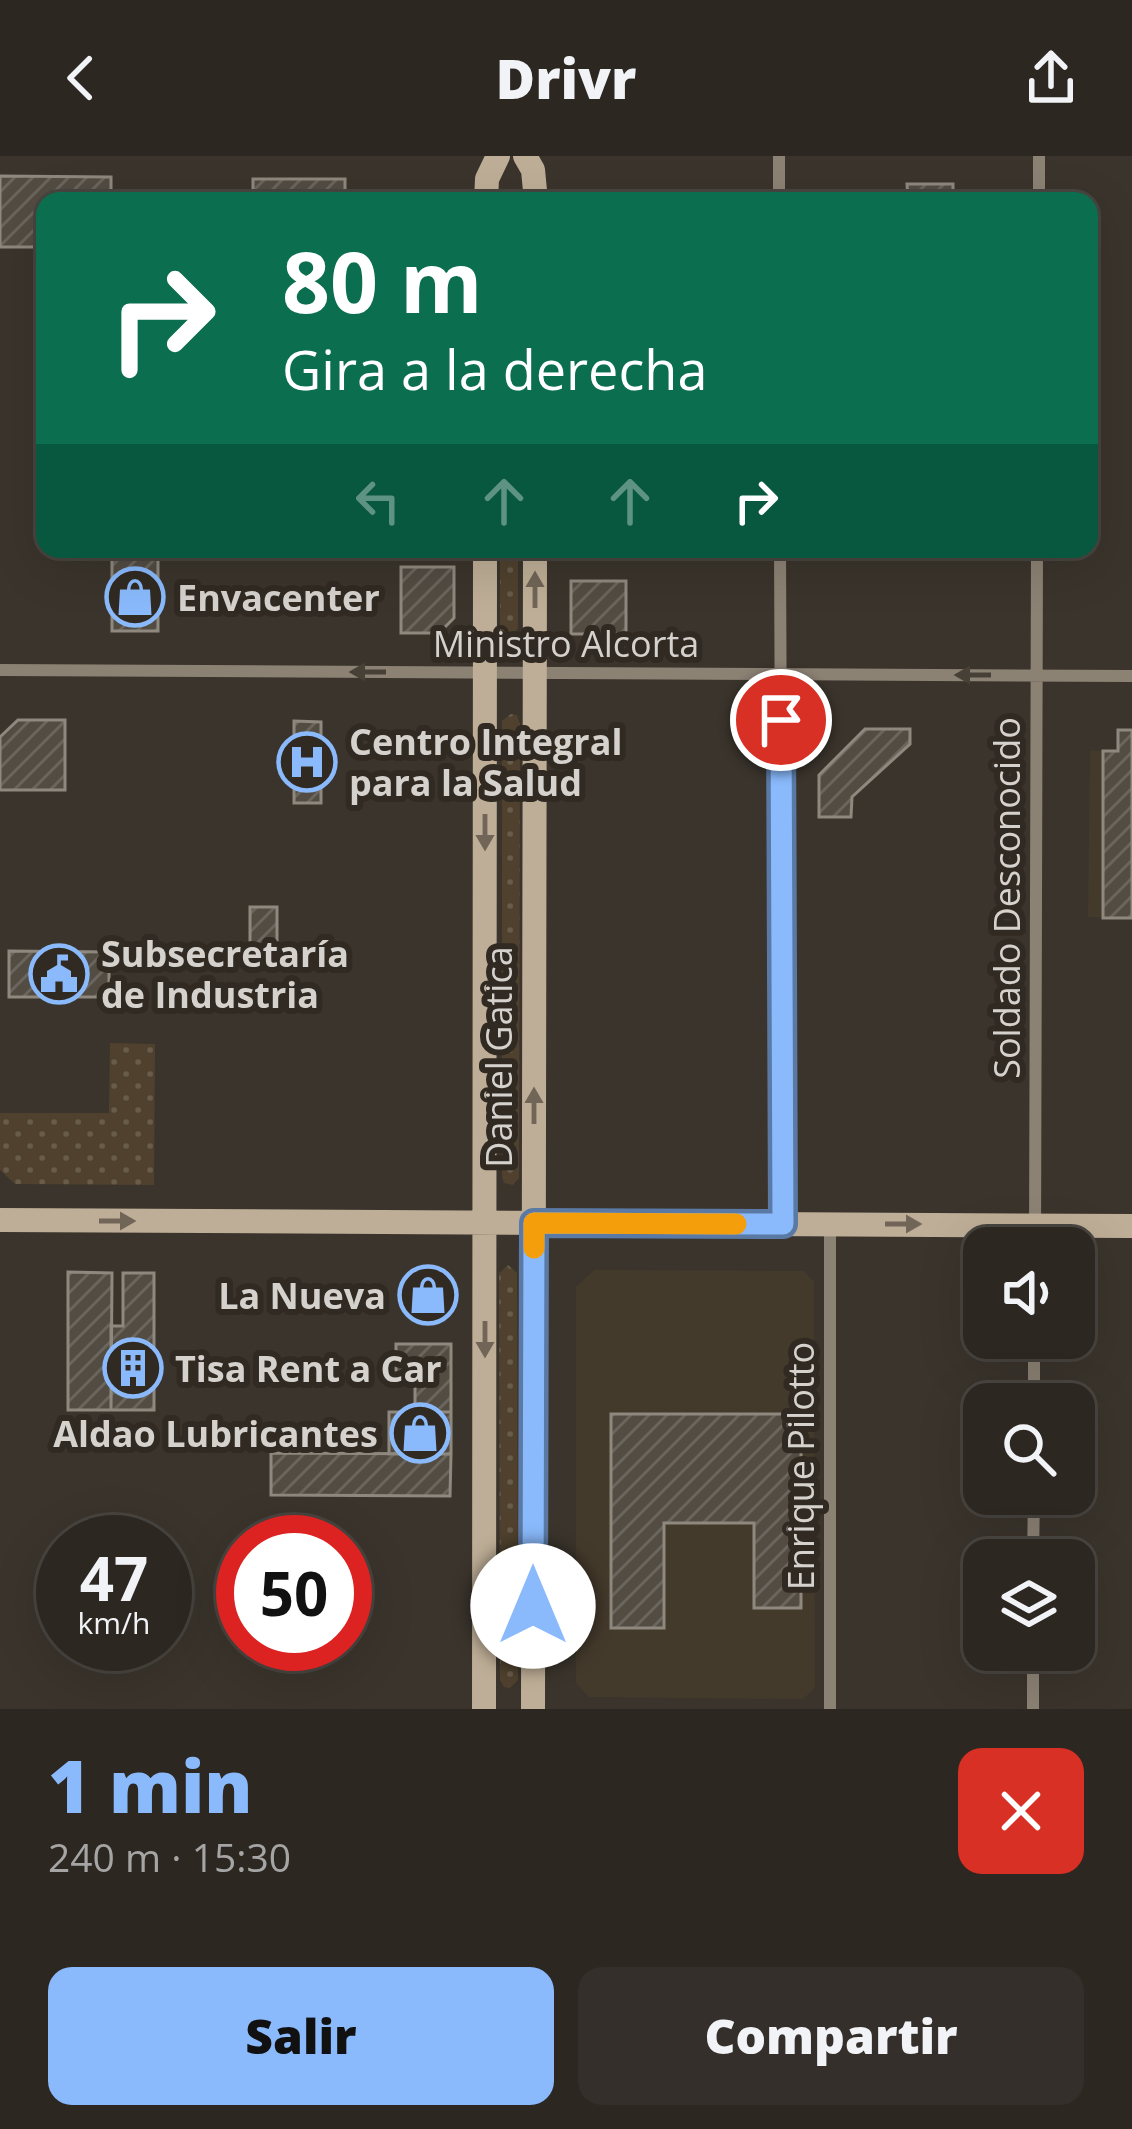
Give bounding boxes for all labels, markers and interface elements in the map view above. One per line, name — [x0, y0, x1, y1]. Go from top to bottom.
text: Drivr — [496, 41, 636, 115]
icon: back — [48, 45, 114, 111]
icon: share — [1018, 45, 1084, 111]
text: 80 m — [282, 223, 482, 338]
icon: right — [84, 240, 240, 396]
text: Gira a la derecha — [282, 332, 707, 406]
icon: left — [345, 468, 411, 534]
icon: ahead — [471, 468, 537, 534]
icon: ahead — [597, 468, 663, 534]
icon: right — [723, 468, 789, 534]
shop icon: Envacenter — [104, 566, 166, 628]
one-way arrow — [525, 570, 545, 608]
place label: Envacenter — [177, 573, 380, 622]
street label: Ministro Alcorta — [433, 619, 699, 668]
one-way arrow — [348, 662, 386, 682]
one-way arrow — [953, 665, 991, 685]
pin — [730, 669, 832, 771]
icon: arrive — [748, 687, 814, 753]
place label: Centro Integral para la Salud — [349, 717, 622, 807]
street label: Soldado Desconocido — [982, 717, 1031, 1079]
hospital icon: Centro Integral para la Salud — [276, 731, 338, 793]
one-way arrow — [475, 814, 495, 852]
place label: Subsecretaría de Industria — [101, 929, 349, 1019]
public building icon: Subsecretaría de Industria — [28, 943, 90, 1005]
street label: Daniel Gatica — [474, 946, 523, 1168]
one-way arrow — [524, 1086, 544, 1124]
one-way arrow — [99, 1211, 137, 1231]
one-way arrow — [885, 1215, 923, 1234]
map controls — [963, 1227, 1095, 1671]
button: sound — [963, 1227, 1095, 1359]
shop icon: La Nueva — [397, 1264, 459, 1326]
place label: La Nueva — [218, 1271, 386, 1320]
one-way arrow — [475, 1321, 495, 1359]
building icon: Tisa Rent a Car — [102, 1337, 164, 1399]
street label: Enrique Pilotto — [776, 1342, 825, 1590]
place label: Tisa Rent a Car — [175, 1344, 442, 1393]
button: search — [963, 1383, 1095, 1515]
shop icon: Aldao Lubricantes — [389, 1402, 451, 1464]
place label: Aldao Lubricantes — [53, 1409, 378, 1458]
speed limit sign: 50 — [216, 1515, 372, 1671]
text: 47 — [80, 1537, 148, 1619]
button: layers — [963, 1539, 1095, 1671]
position arrow — [470, 1543, 596, 1669]
text: km/h — [78, 1602, 150, 1643]
text: 1 min — [48, 1736, 253, 1834]
button: close — [958, 1748, 1084, 1874]
text: 240 m · 15:30 — [48, 1830, 291, 1883]
button: Salir — [48, 1967, 554, 2105]
button: Compartir — [578, 1967, 1084, 2105]

